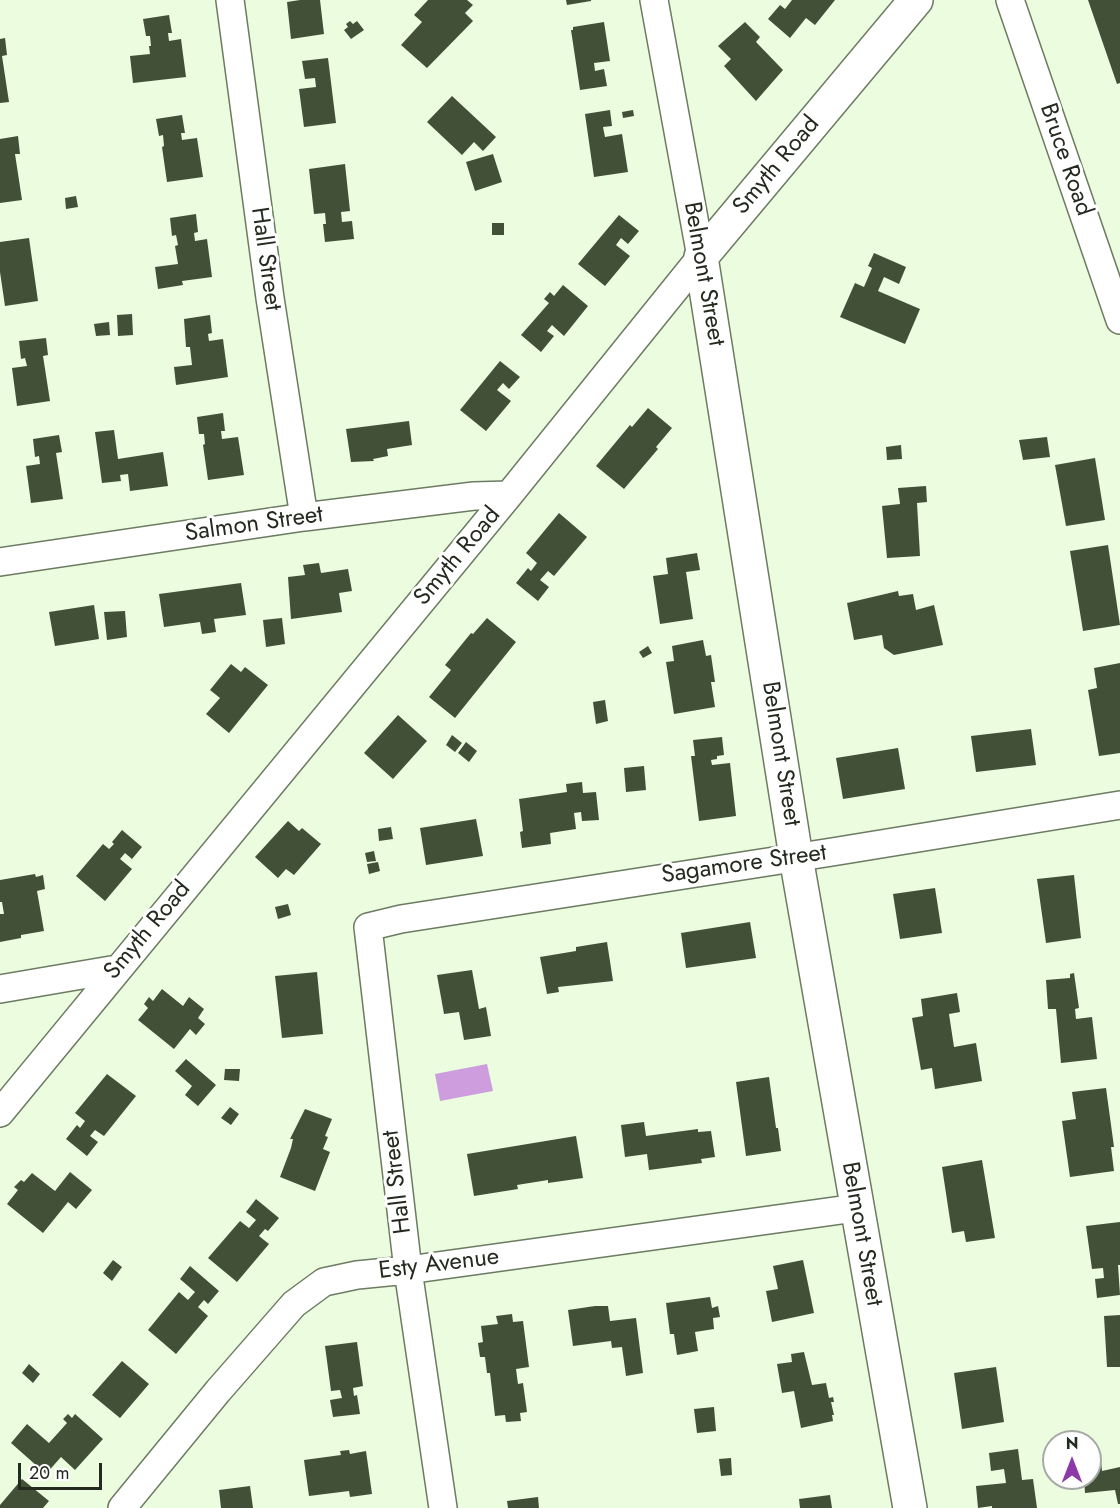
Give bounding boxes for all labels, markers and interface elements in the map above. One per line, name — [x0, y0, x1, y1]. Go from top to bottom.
street label: Bruce Road — [1032, 100, 1098, 220]
street label: Smyth Road — [728, 111, 826, 221]
street label: Belmont Street — [676, 200, 730, 348]
street label: Hall Street — [243, 205, 287, 313]
street label: Salmon Street — [183, 501, 325, 549]
street label: Smyth Road — [409, 502, 507, 612]
street label: Belmont Street — [754, 680, 806, 828]
street label: Sagamore Street — [660, 839, 828, 891]
street label: Smyth Road — [99, 876, 197, 986]
street label: Hall Street — [377, 1129, 419, 1235]
street label: Belmont Street — [834, 1160, 888, 1308]
street label: Esty Avenue — [377, 1243, 501, 1287]
north arrow — [1042, 1430, 1102, 1490]
text: N — [1066, 1432, 1078, 1455]
scale bar — [21, 1451, 105, 1489]
text: 20 m — [29, 1460, 69, 1486]

